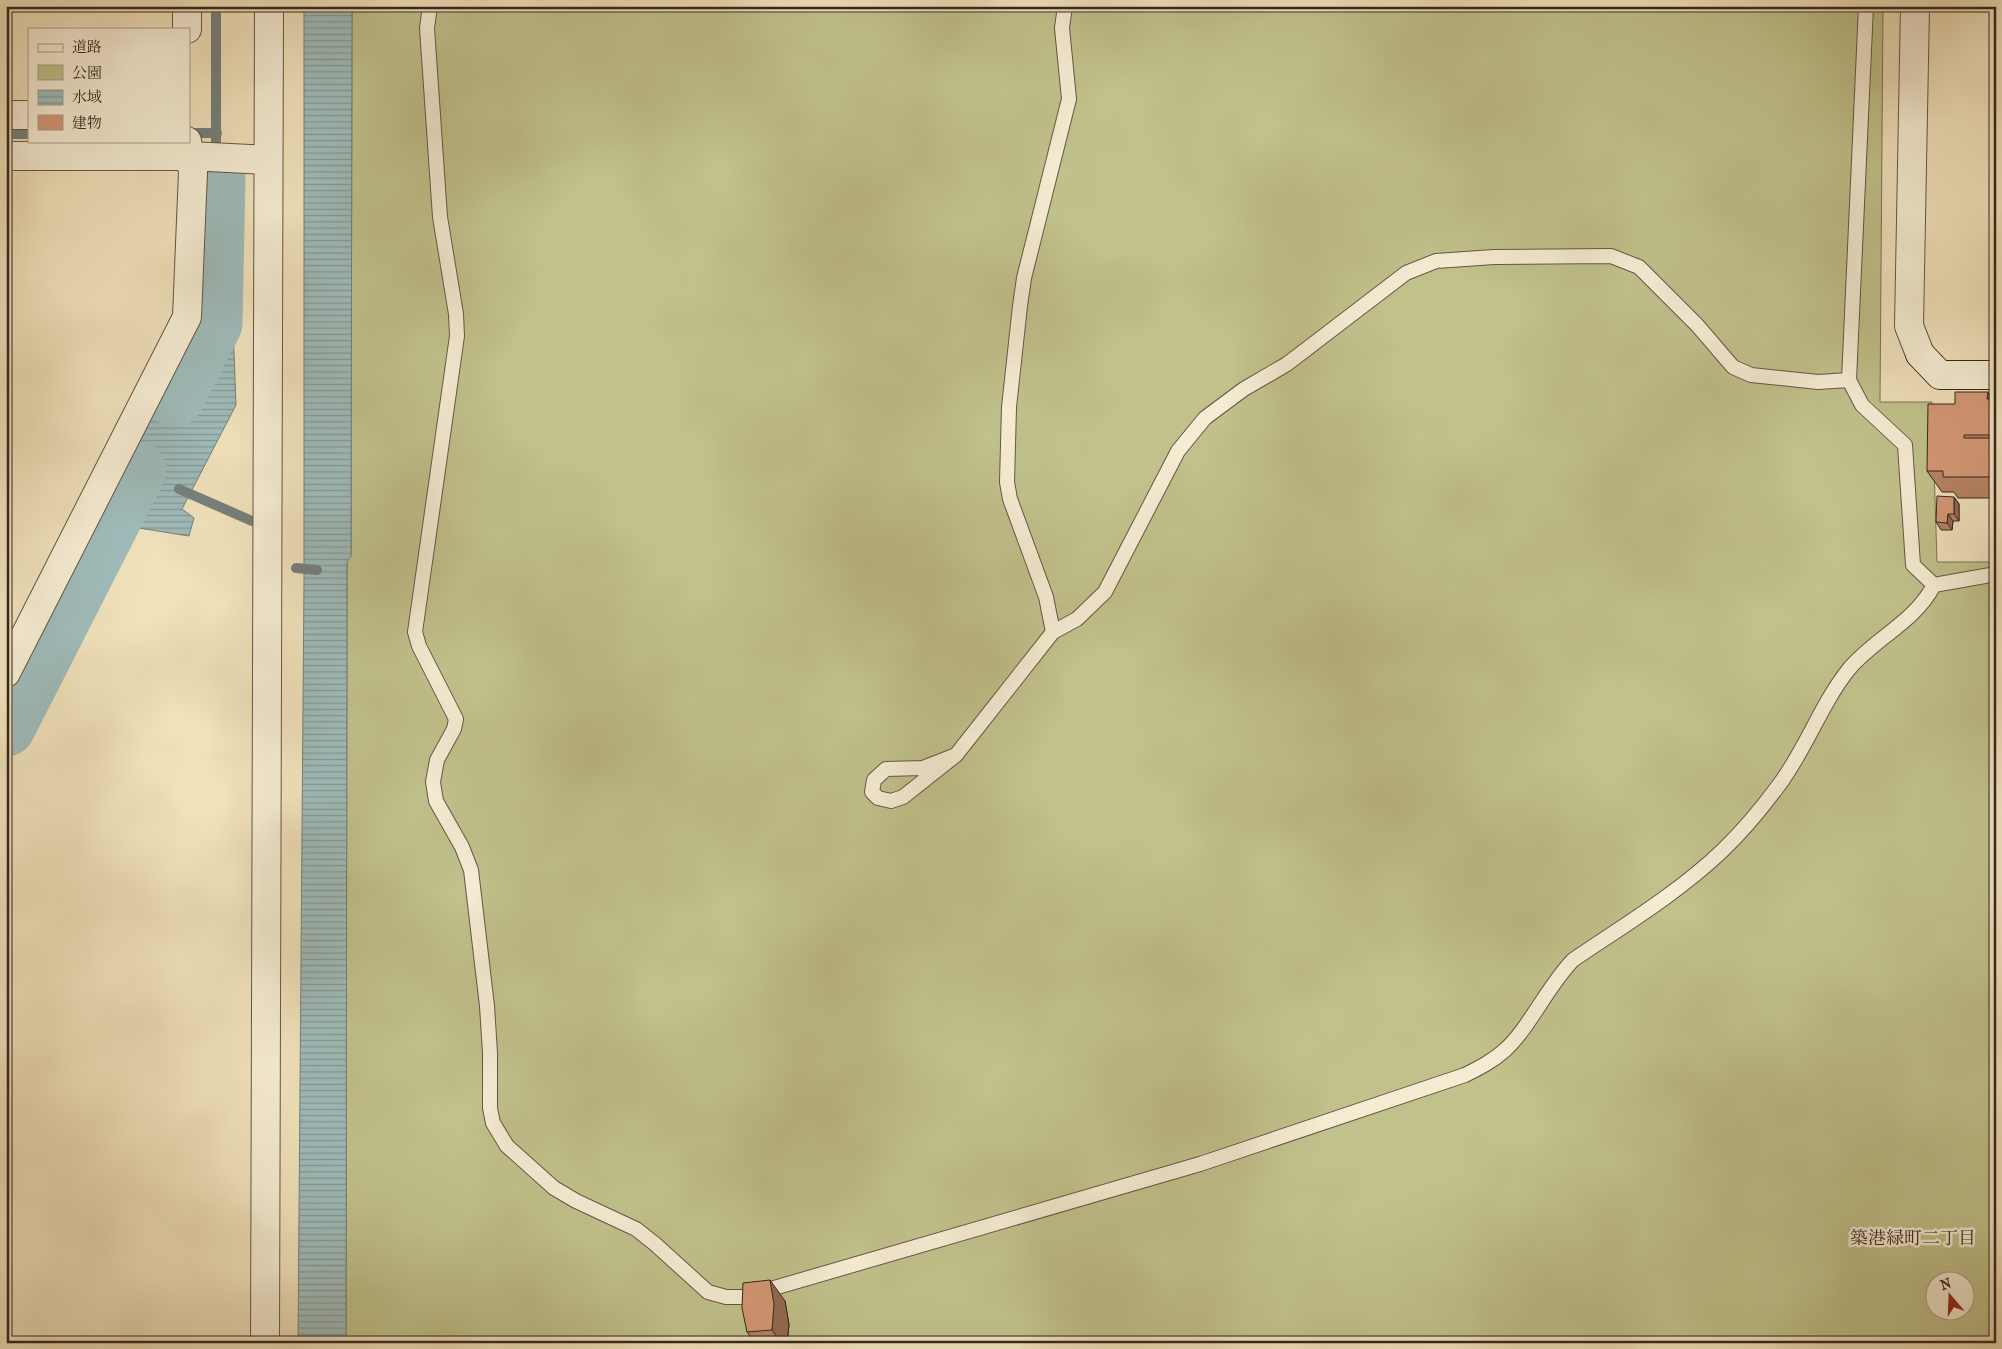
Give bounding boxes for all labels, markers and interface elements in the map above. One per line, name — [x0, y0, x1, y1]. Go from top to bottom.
legend — [28, 28, 190, 142]
text: 道路 — [72, 38, 102, 56]
text: 公園 — [72, 64, 102, 82]
text: 水域 — [72, 88, 102, 106]
text: 建物 — [72, 114, 102, 132]
district label: 築港緑町二丁目 — [1850, 1228, 1976, 1249]
north arrow — [1924, 1272, 1974, 1322]
text: N — [1938, 1274, 1954, 1294]

